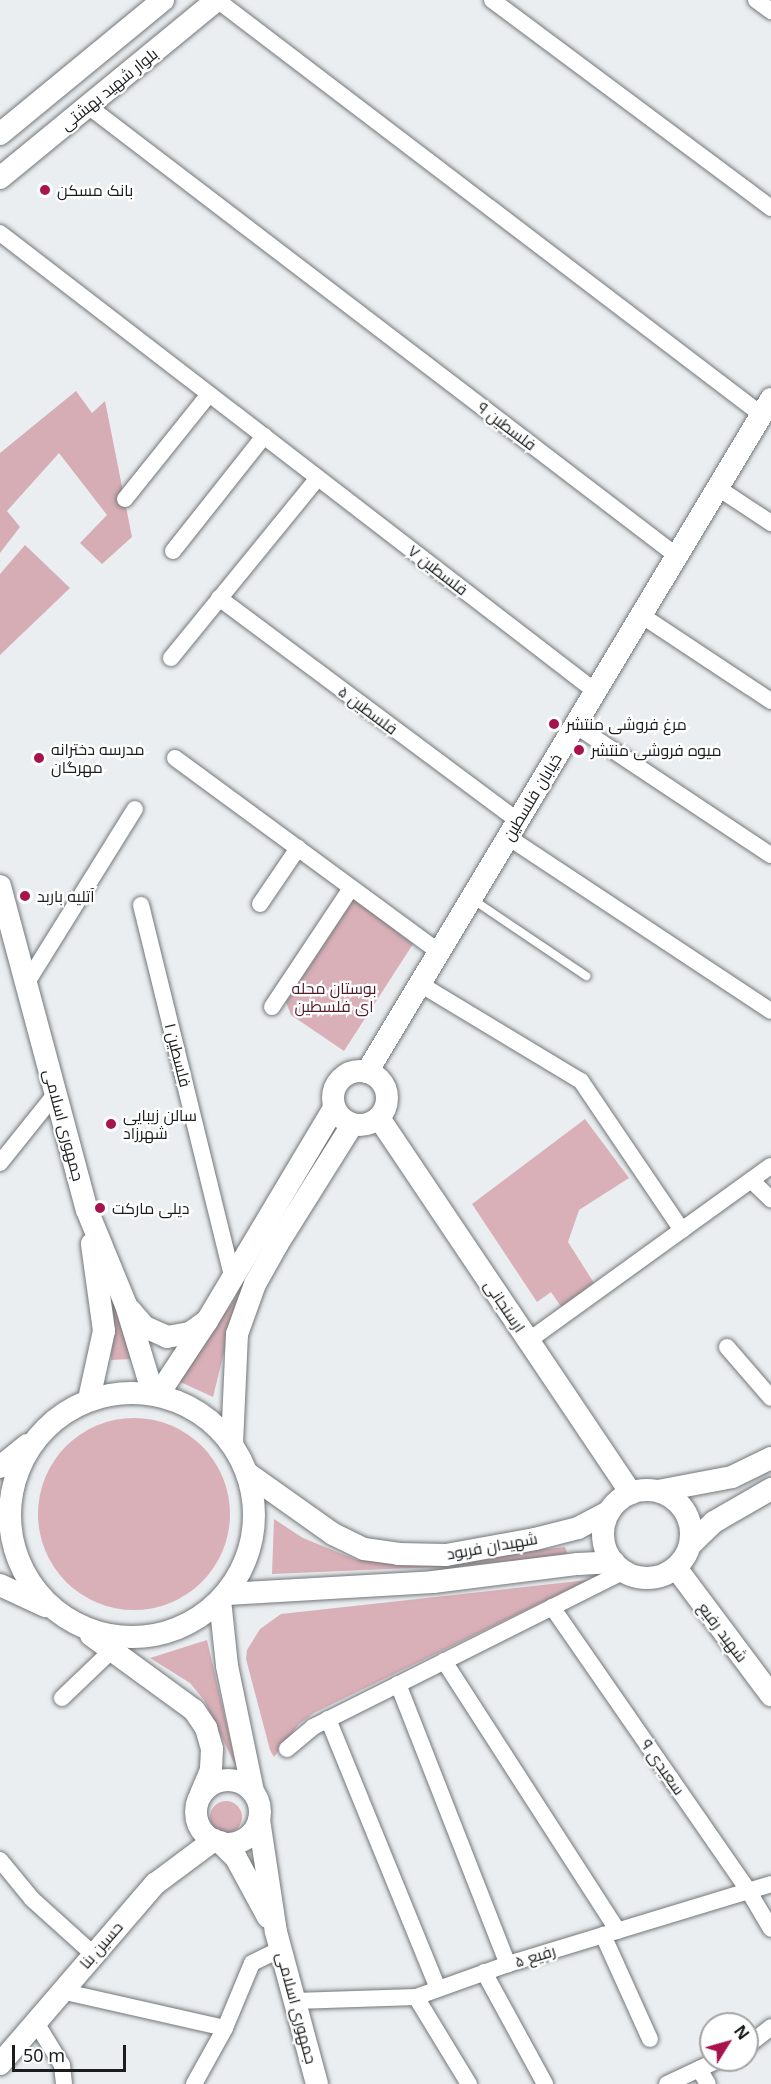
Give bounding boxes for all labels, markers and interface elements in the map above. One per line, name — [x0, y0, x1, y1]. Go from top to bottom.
street label: بلوار شهید بهشتی — [56, 44, 162, 134]
place label: بانک مسکن — [57, 180, 133, 200]
marker: بانک مسکن — [38, 183, 52, 197]
street label: فلسطین ۹ — [474, 398, 540, 454]
street label: فلسطین ۷ — [404, 541, 472, 599]
street label: فلسطین ۵ — [335, 682, 401, 738]
place label: مرغ فروشی منتشر — [566, 714, 687, 734]
marker: مرغ فروشی منتشر — [547, 717, 561, 731]
place label: مدرسه دخترانه مهرگان — [51, 739, 145, 777]
place label: میوه فروشی منتشر — [591, 740, 721, 760]
marker: میوه فروشی منتشر — [572, 743, 586, 757]
street label: خیابان فلسطین — [498, 750, 566, 844]
marker: مدرسه دخترانه مهرگان — [32, 751, 46, 765]
place label: آتلیه باربد — [37, 886, 95, 906]
marker: آتلیه باربد — [18, 889, 32, 903]
park label: بوستان محله ای فلسطین — [291, 978, 377, 1016]
street label: فلسطین ۱ — [161, 1021, 195, 1089]
street label: جمهوری اسلامی — [40, 1067, 88, 1183]
place label: سالن زیبایی شهرزاد — [123, 1105, 197, 1143]
marker: سالن زیبایی شهرزاد — [104, 1117, 118, 1131]
place label: دیلی مارکت — [112, 1198, 189, 1218]
marker: دیلی مارکت — [93, 1201, 107, 1215]
street label: ارسنجانی — [480, 1276, 530, 1336]
street label: شهيدان فربود — [445, 1529, 539, 1563]
street label: شهید رفیع — [694, 1598, 752, 1666]
street label: سعیدی ۹ — [637, 1735, 689, 1799]
street label: حسین بنا — [75, 1917, 127, 1973]
street label: رفیع ۵ — [512, 1941, 558, 1971]
street label: جمهوری اسلامی — [273, 1950, 321, 2066]
north arrow — [699, 2012, 759, 2072]
text: N — [729, 2021, 754, 2044]
scale bar — [15, 2033, 129, 2071]
text: 50 m — [23, 2043, 65, 2067]

